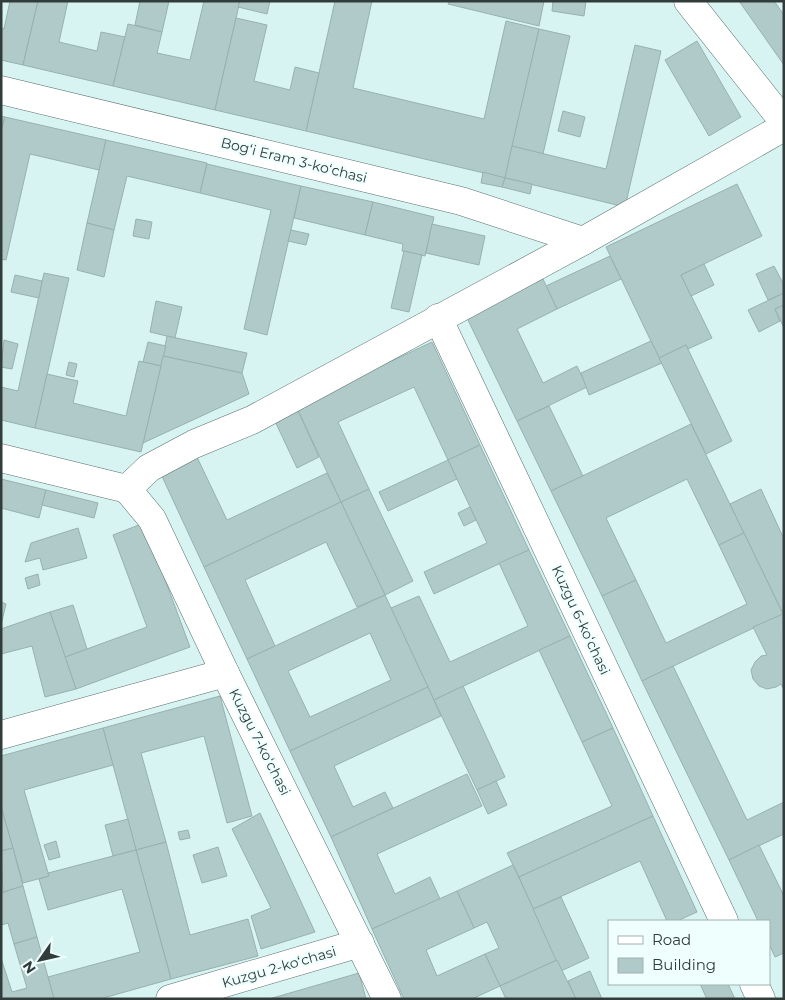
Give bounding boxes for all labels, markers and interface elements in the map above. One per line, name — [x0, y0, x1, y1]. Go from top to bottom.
street label: Bogʻi Eram 3-koʻchasi — [219, 133, 369, 187]
street label: Kuzgu 6-koʻchasi — [548, 562, 614, 678]
street label: Kuzgu 7-koʻchasi — [225, 685, 295, 799]
legend — [608, 920, 770, 985]
text: Road — [652, 930, 691, 949]
north arrow — [15, 935, 65, 985]
street label: Kuzgu 2-koʻchasi — [220, 942, 338, 992]
text: Building — [652, 955, 716, 974]
text: N — [19, 958, 40, 977]

